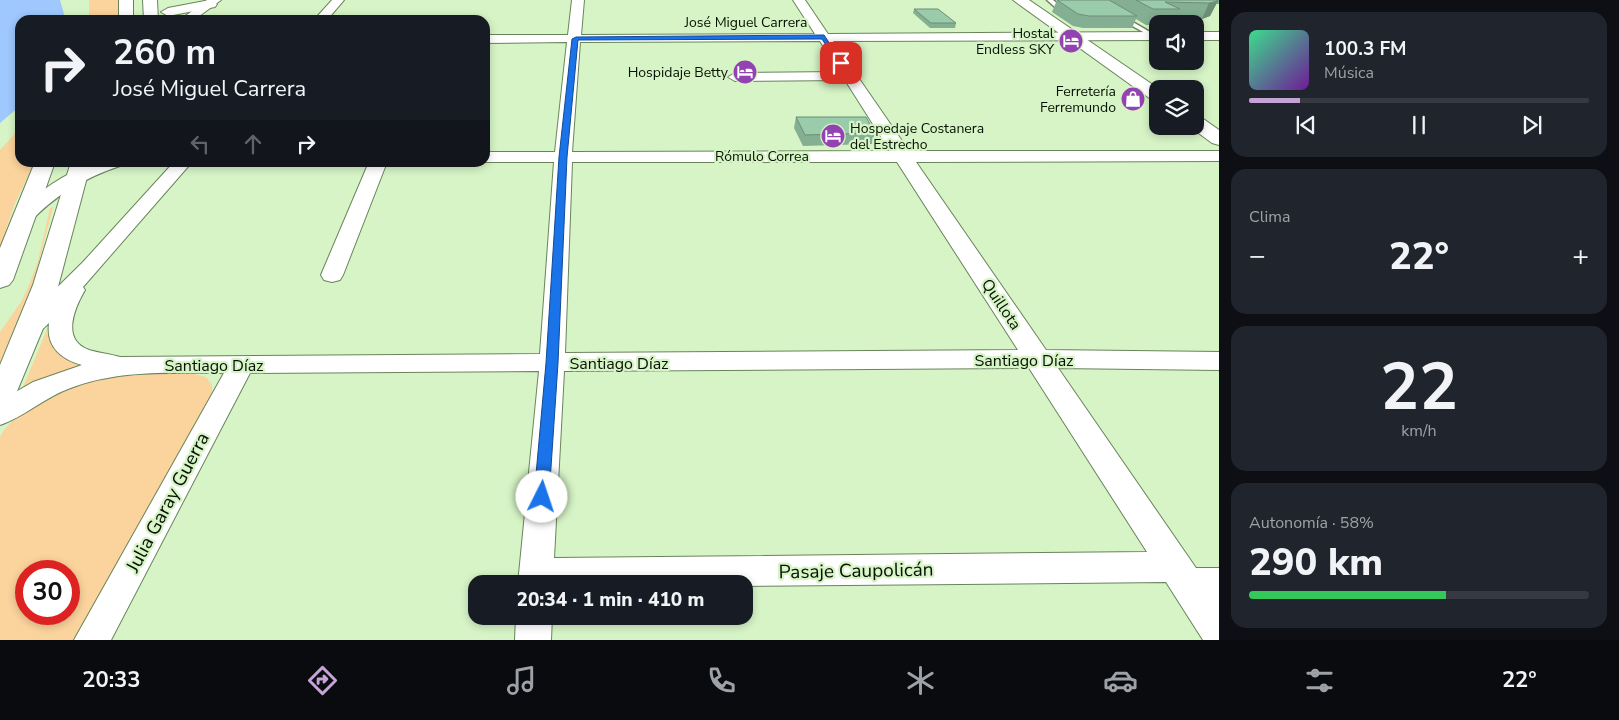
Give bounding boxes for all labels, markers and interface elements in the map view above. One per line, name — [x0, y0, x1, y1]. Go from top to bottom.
street label: José Miguel Carrera — [684, 13, 807, 32]
map controls — [1149, 15, 1204, 135]
button: sound — [1149, 15, 1204, 70]
place label: Hostal Endless SKY — [976, 24, 1055, 59]
hotel icon: Hostal Endless SKY — [1058, 28, 1084, 54]
text: 260 m — [113, 29, 216, 76]
icon: right — [30, 35, 95, 100]
text: 100.3 FM — [1324, 36, 1407, 62]
pin — [820, 42, 862, 84]
icon: arrive — [827, 49, 855, 77]
hotel icon: Hospidaje Betty — [732, 59, 758, 85]
text: Música — [1324, 62, 1374, 84]
place label: Hospidaje Betty — [628, 63, 729, 82]
text: José Miguel Carrera — [113, 74, 306, 104]
button: layers — [1149, 80, 1204, 135]
place label: Ferretería Ferremundo — [1040, 82, 1116, 117]
shop icon: Ferretería Ferremundo — [1120, 86, 1146, 112]
icon: previous — [1292, 111, 1320, 139]
icon: pause — [1405, 111, 1433, 139]
icon: next — [1518, 111, 1546, 139]
place label: Hospedaje Costanera del Estrecho — [850, 119, 984, 154]
hotel icon: Hospedaje Costanera del Estrecho — [820, 123, 846, 149]
icon: left — [186, 130, 214, 158]
icon: ahead — [239, 130, 267, 158]
icon: right — [292, 130, 320, 158]
street label: Rómulo Correa — [715, 147, 809, 166]
text: Clima — [1249, 206, 1290, 228]
text: 22° — [1389, 231, 1449, 282]
text: − — [1249, 237, 1266, 275]
text: + — [1572, 237, 1589, 275]
street label: Quillota — [976, 275, 1026, 334]
text: 22 — [1380, 343, 1458, 432]
street label: Santiago Díaz — [974, 350, 1074, 372]
street label: Santiago Díaz — [569, 353, 669, 375]
street label: Santiago Díaz — [164, 355, 264, 377]
text: km/h — [1401, 420, 1437, 442]
street label: Julia Garay Guerra — [120, 428, 216, 578]
position arrow — [515, 470, 567, 522]
text: Autonomía · 58% — [1249, 512, 1374, 534]
text: 290 km — [1249, 537, 1383, 588]
street label: Pasaje Caupolicán — [778, 557, 934, 585]
speed limit sign: 30 — [15, 560, 80, 625]
text: 20:34 · 1 min · 410 m — [517, 587, 704, 613]
icon: directions — [305, 663, 340, 698]
icon: music — [504, 663, 539, 698]
icon: phone — [704, 663, 739, 698]
icon: climate — [903, 663, 938, 698]
icon: car — [1103, 663, 1138, 698]
icon: filters — [1302, 663, 1337, 698]
text: 20:33 — [82, 665, 141, 695]
text: 22° — [1502, 665, 1537, 695]

